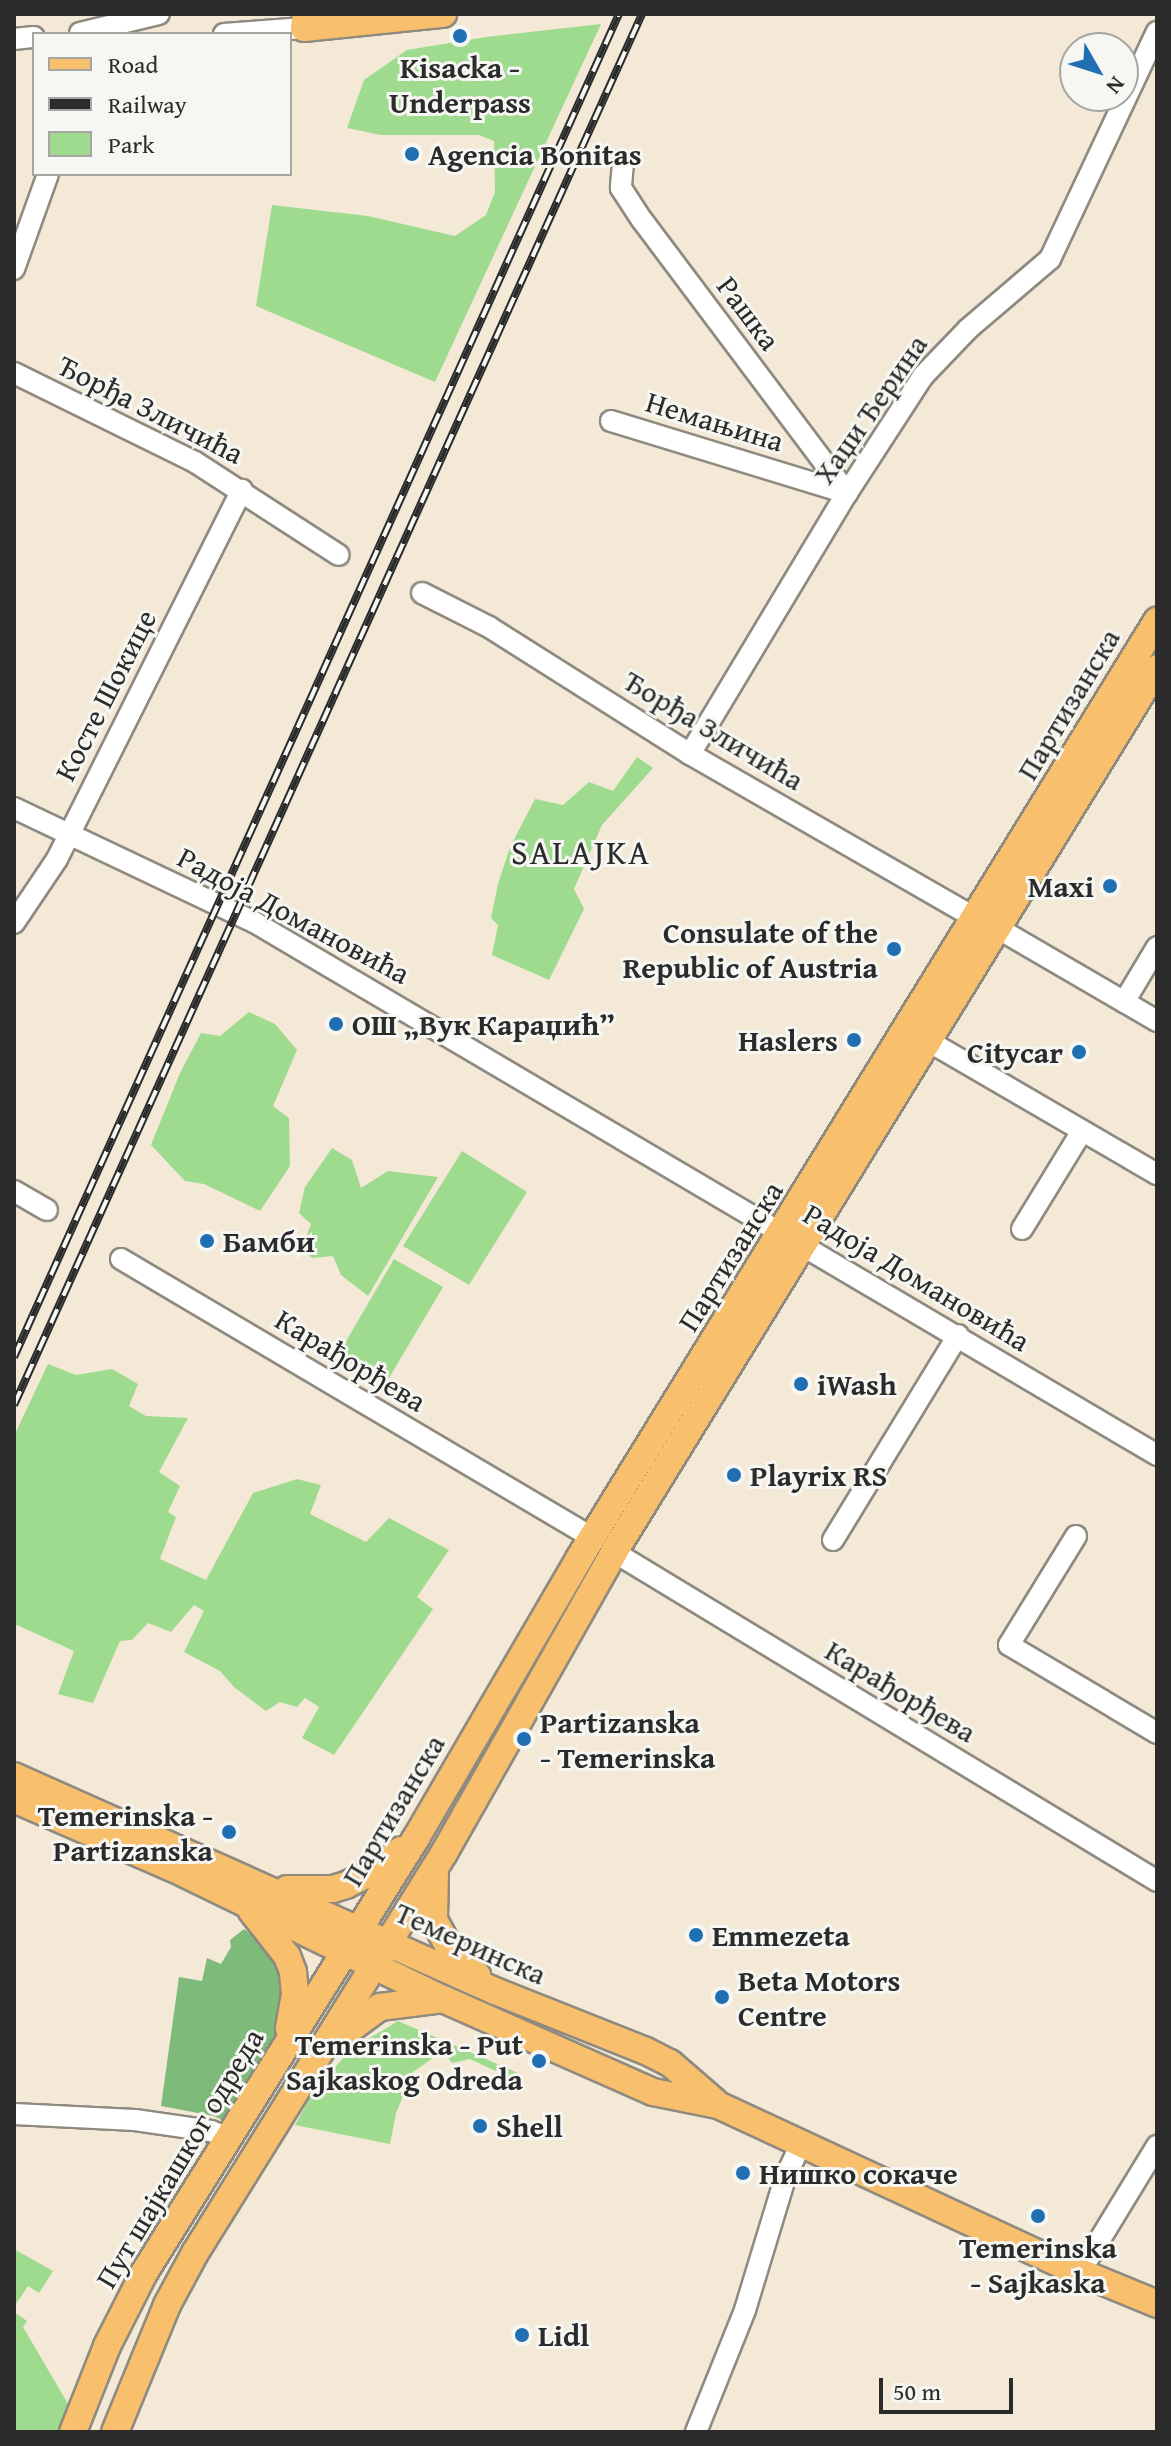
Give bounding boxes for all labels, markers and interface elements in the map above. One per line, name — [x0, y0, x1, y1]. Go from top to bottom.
marker: Kisacka - Underpass — [451, 27, 469, 45]
legend — [32, 32, 292, 176]
north arrow — [1059, 32, 1139, 112]
text: Road — [108, 47, 158, 82]
place label: Kisacka - Underpass — [389, 49, 531, 120]
text: N — [1099, 70, 1133, 102]
text: Railway — [108, 87, 187, 122]
text: Park — [108, 127, 154, 162]
place label: Agencia Bonitas — [428, 136, 642, 172]
marker: Agencia Bonitas — [403, 145, 421, 163]
street label: Рашка — [710, 269, 788, 357]
street label: Хаџи Ђерина — [805, 327, 935, 491]
street label: Ђорђа Зличића — [52, 347, 250, 471]
street label: Немањина — [642, 383, 788, 459]
street label: Косте Шокице — [46, 603, 164, 787]
street label: Партизанска — [1009, 622, 1127, 786]
street label: Ђорђа Зличића — [618, 662, 810, 798]
district label: SALAJKA — [511, 832, 651, 872]
street label: Радоја Домановића — [172, 839, 416, 991]
place label: Maxi — [1028, 868, 1094, 904]
marker: Maxi — [1101, 877, 1119, 895]
place label: Consulate of the Republic of Austria — [623, 914, 878, 984]
marker: Consulate of the Republic of Austria — [885, 940, 903, 958]
place label: ОШ „Вук Караџић” — [352, 1006, 615, 1042]
marker: ОШ „Вук Караџић” — [327, 1015, 345, 1033]
place label: Haslers — [738, 1022, 838, 1058]
marker: Haslers — [845, 1031, 863, 1049]
place label: Citycar — [967, 1034, 1063, 1070]
marker: Citycar — [1070, 1043, 1088, 1061]
street label: Партизанска — [670, 1174, 790, 1338]
street label: Радоја Домановића — [797, 1195, 1037, 1359]
place label: Бамби — [223, 1223, 315, 1259]
marker: Бамби — [198, 1232, 216, 1250]
street label: Карађорђева — [269, 1301, 433, 1419]
place label: iWash — [817, 1366, 897, 1402]
marker: iWash — [792, 1375, 810, 1393]
place label: Playrix RS — [750, 1457, 887, 1493]
marker: Playrix RS — [725, 1466, 743, 1484]
street label: Карађорђева — [819, 1632, 983, 1750]
place label: Partizanska - Temerinska — [540, 1704, 715, 1774]
street label: Партизанска — [334, 1728, 452, 1892]
marker: Partizanska - Temerinska — [515, 1730, 533, 1748]
place label: Temerinska - Partizanska — [38, 1797, 213, 1868]
marker: Temerinska - Partizanska — [220, 1823, 238, 1841]
street label: Темеринска — [390, 1894, 552, 1992]
place label: Emmezeta — [712, 1917, 850, 1953]
marker: Emmezeta — [687, 1926, 705, 1944]
place label: Beta Motors Centre — [738, 1962, 900, 2032]
marker: Beta Motors Centre — [713, 1988, 731, 2006]
street label: Пут шајкашког одреда — [87, 2022, 271, 2294]
place label: Temerinska - Put Sajkaskog Odreda — [286, 2026, 523, 2096]
marker: Temerinska - Put Sajkaskog Odreda — [530, 2052, 548, 2070]
place label: Shell — [496, 2108, 563, 2144]
marker: Shell — [471, 2117, 489, 2135]
place label: Нишко сокаче — [759, 2155, 958, 2191]
marker: Нишко сокаче — [734, 2164, 752, 2182]
marker: Temerinska - Sajkaska — [1029, 2207, 1047, 2225]
place label: Temerinska - Sajkaska — [959, 2229, 1117, 2300]
place label: Lidl — [538, 2317, 589, 2353]
marker: Lidl — [513, 2326, 531, 2344]
scale bar — [883, 2362, 1017, 2412]
text: 50 m — [893, 2374, 941, 2409]

